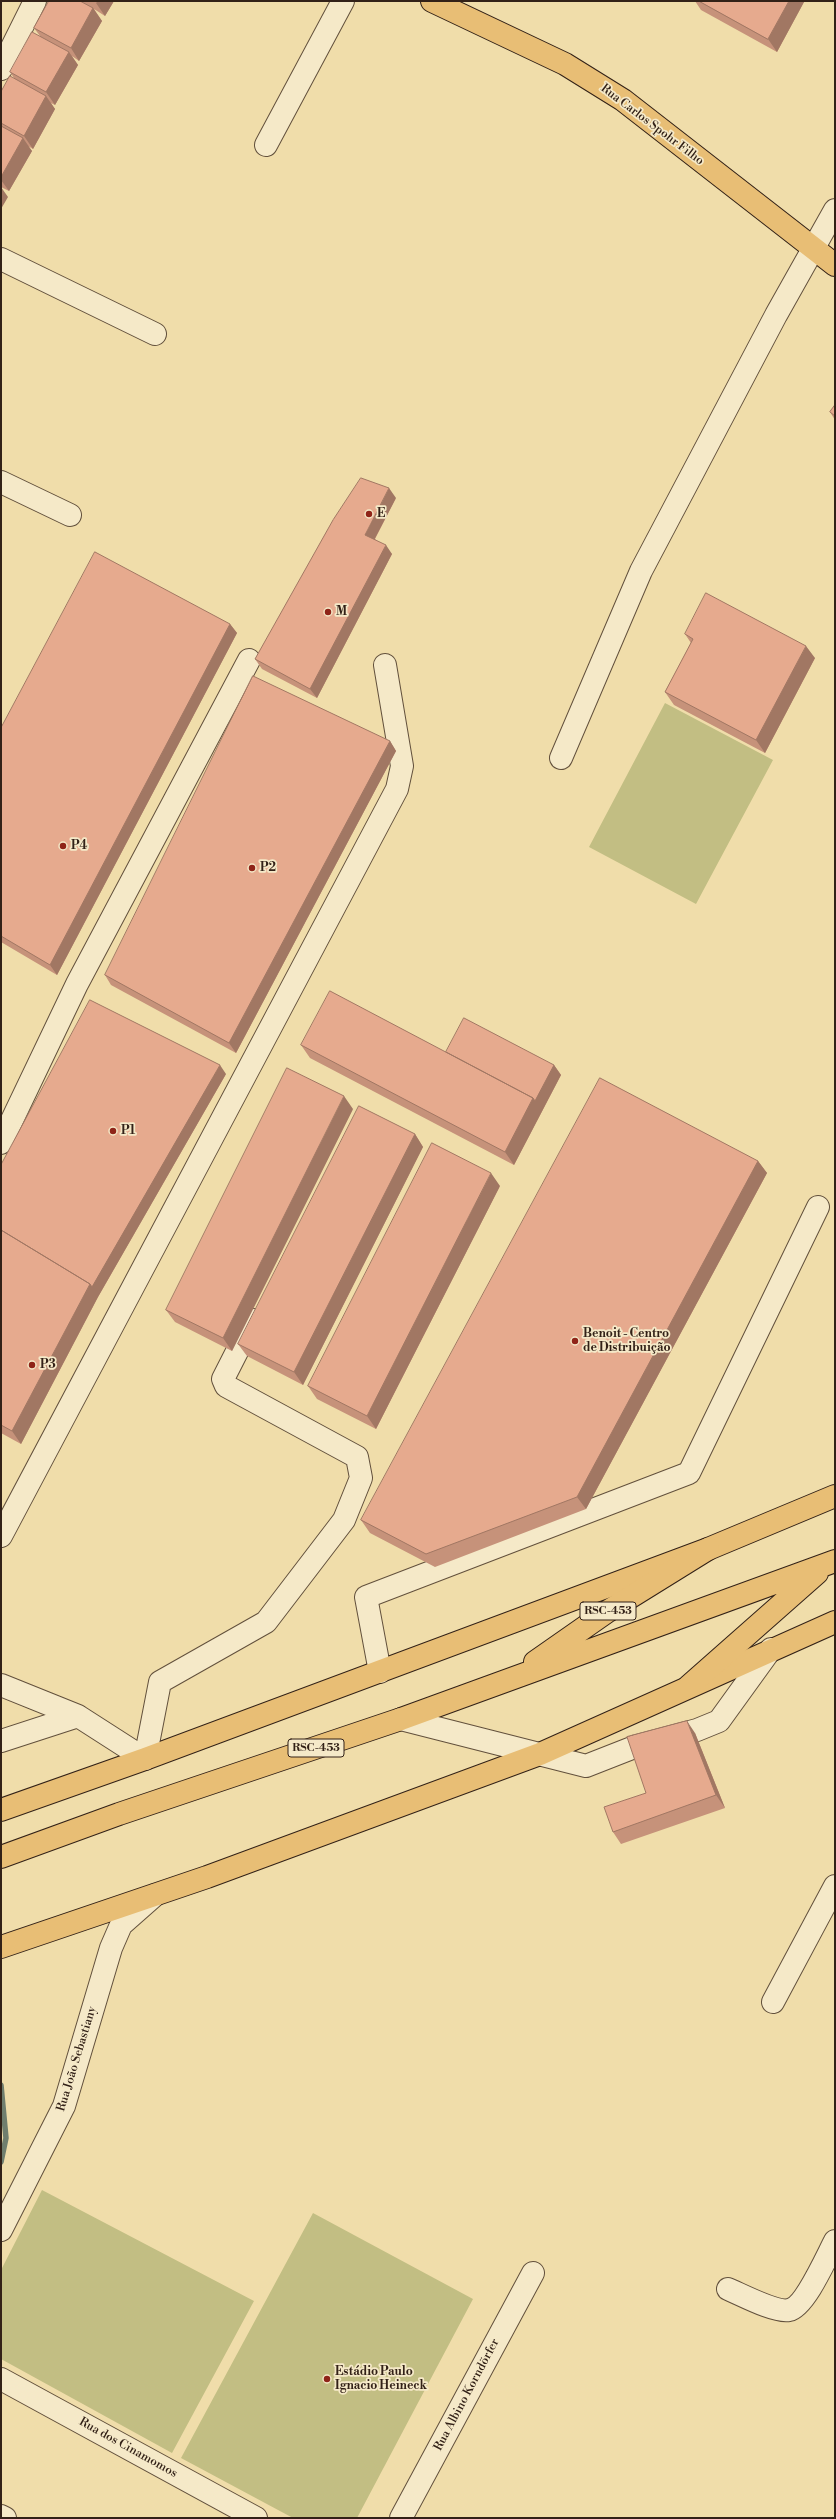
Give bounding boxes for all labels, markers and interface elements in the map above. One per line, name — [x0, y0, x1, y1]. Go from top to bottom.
street label: Rua Carlos Spohr Filho — [598, 81, 706, 169]
place label: E — [377, 507, 385, 521]
marker: E — [364, 509, 374, 519]
place label: M — [336, 605, 347, 619]
marker: M — [323, 607, 333, 617]
place label: P4 — [71, 839, 87, 853]
marker: P4 — [58, 841, 68, 851]
place label: P2 — [260, 861, 276, 875]
marker: P2 — [247, 863, 257, 873]
place label: P1 — [121, 1124, 135, 1138]
marker: P1 — [108, 1126, 118, 1136]
place label: Benoit - Centro de Distribuição — [583, 1327, 671, 1355]
marker: Benoit - Centro de Distribuição — [570, 1336, 580, 1346]
place label: P3 — [40, 1358, 56, 1372]
marker: P3 — [27, 1360, 37, 1370]
road number: RSC-453 — [580, 1602, 636, 1620]
road number: RSC-453 — [288, 1739, 344, 1757]
street label: Rua João Sebastiany — [54, 2005, 100, 2113]
street label: Rua Albino Korndörfer — [431, 2336, 503, 2454]
place label: Estádio Paulo Ignacio Heineck — [335, 2365, 427, 2393]
marker: Estádio Paulo Ignacio Heineck — [322, 2374, 332, 2384]
street label: Rua dos Cinamomos — [76, 2415, 180, 2481]

